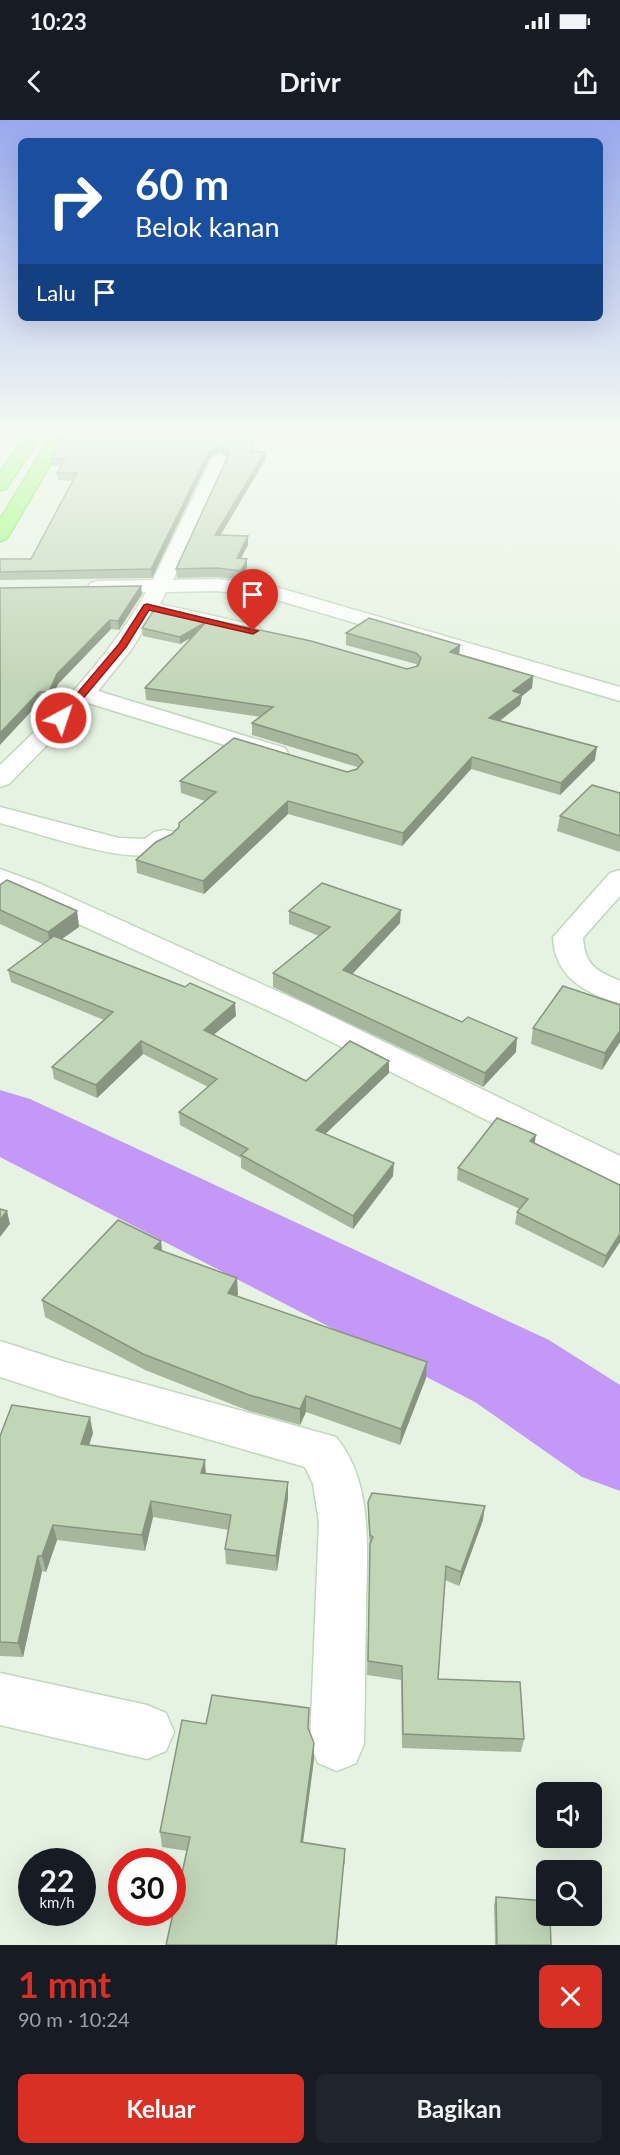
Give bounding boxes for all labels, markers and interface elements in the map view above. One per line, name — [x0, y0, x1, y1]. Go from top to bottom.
text: 10:23 — [30, 8, 87, 35]
icon: back — [18, 65, 51, 98]
text: Drivr — [279, 65, 341, 98]
icon: share — [569, 65, 602, 98]
text: 60 m — [135, 159, 229, 209]
icon: right — [36, 162, 114, 240]
text: Belok kanan — [135, 210, 280, 243]
icon: arrive — [88, 276, 121, 309]
text: Lalu — [36, 279, 76, 306]
pin — [227, 569, 278, 631]
icon: arrive — [236, 578, 269, 611]
position arrow — [29, 686, 93, 750]
map controls — [536, 1782, 602, 1926]
button: sound — [536, 1782, 602, 1848]
speed limit sign: 30 — [108, 1848, 186, 1926]
button: search — [536, 1860, 602, 1926]
text: 22 — [40, 1862, 74, 1898]
text: km/h — [39, 1893, 75, 1911]
text: 1 mnt — [18, 1962, 111, 2006]
button: close — [539, 1965, 602, 2028]
text: 90 m · 10:24 — [18, 2007, 130, 2031]
button: Keluar — [18, 2074, 304, 2143]
button: Bagikan — [316, 2074, 602, 2143]

